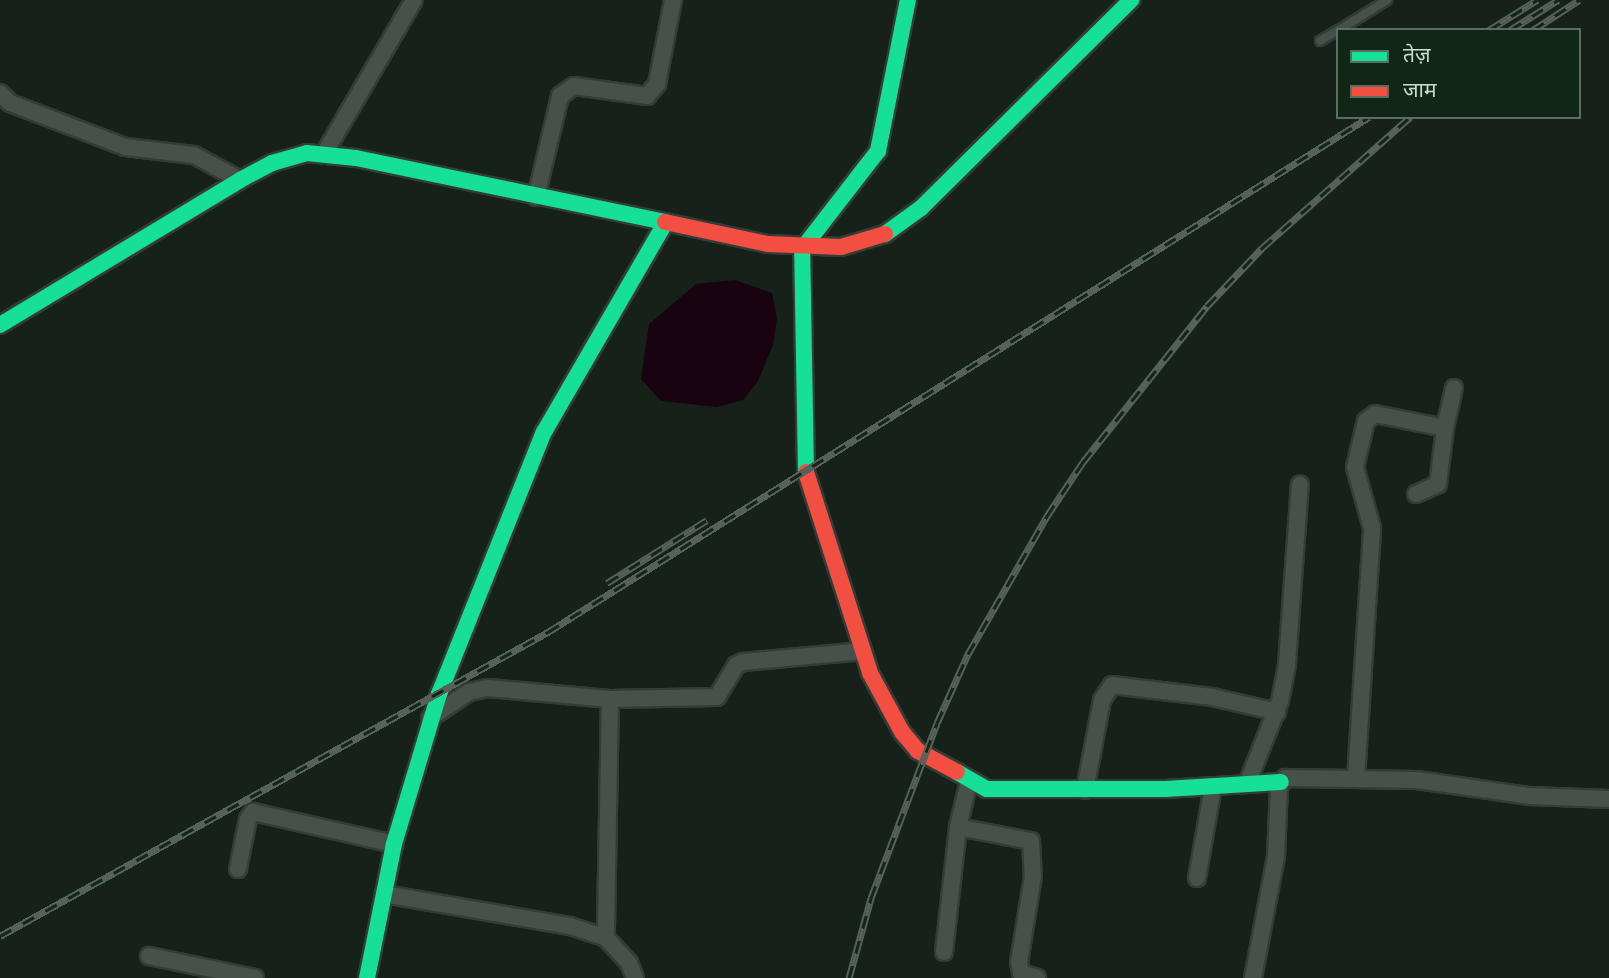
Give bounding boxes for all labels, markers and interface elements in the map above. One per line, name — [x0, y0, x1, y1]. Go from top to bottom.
legend — [1336, 28, 1581, 119]
text: तेज़ — [1403, 43, 1431, 67]
text: जाम — [1403, 78, 1437, 102]

